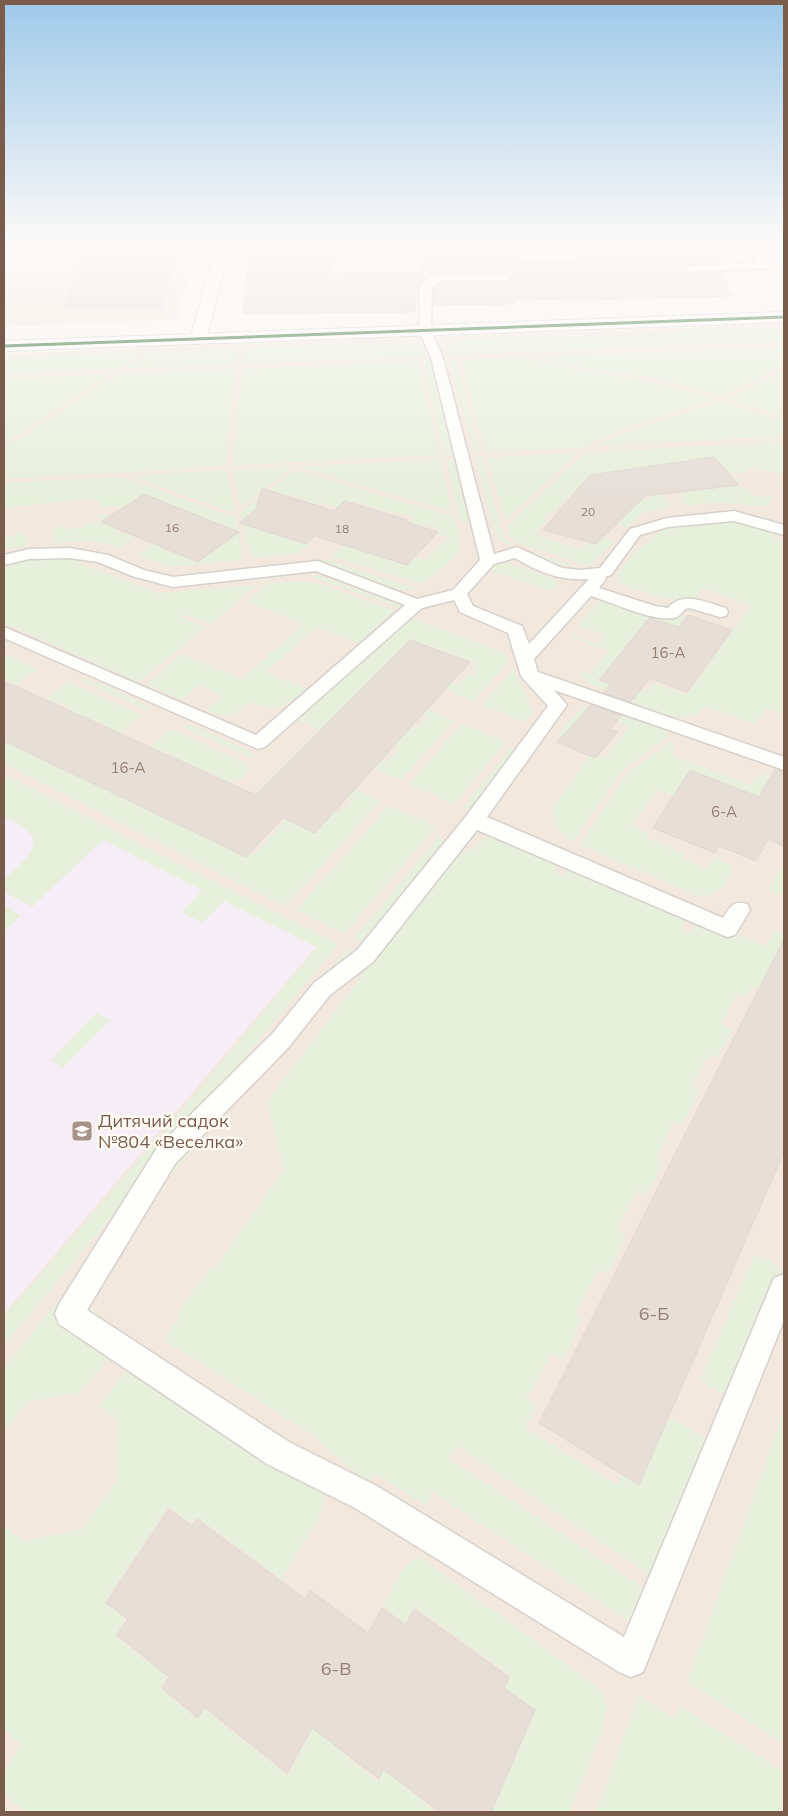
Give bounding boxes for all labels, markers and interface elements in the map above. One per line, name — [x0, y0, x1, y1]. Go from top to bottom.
house number: 20 — [581, 504, 595, 519]
house number: 16 — [165, 520, 179, 535]
house number: 18 — [335, 521, 349, 536]
house number: 16-А — [650, 643, 686, 662]
house number: 16-А — [110, 758, 146, 777]
house number: 6-А — [711, 802, 737, 821]
place label: Дитячий садок №804 «Веселка» — [98, 1109, 243, 1153]
school or university icon: Дитячий садок №804 «Веселка» — [70, 1119, 94, 1143]
house number: 6-Б — [639, 1302, 669, 1325]
house number: 6-В — [321, 1657, 351, 1680]

